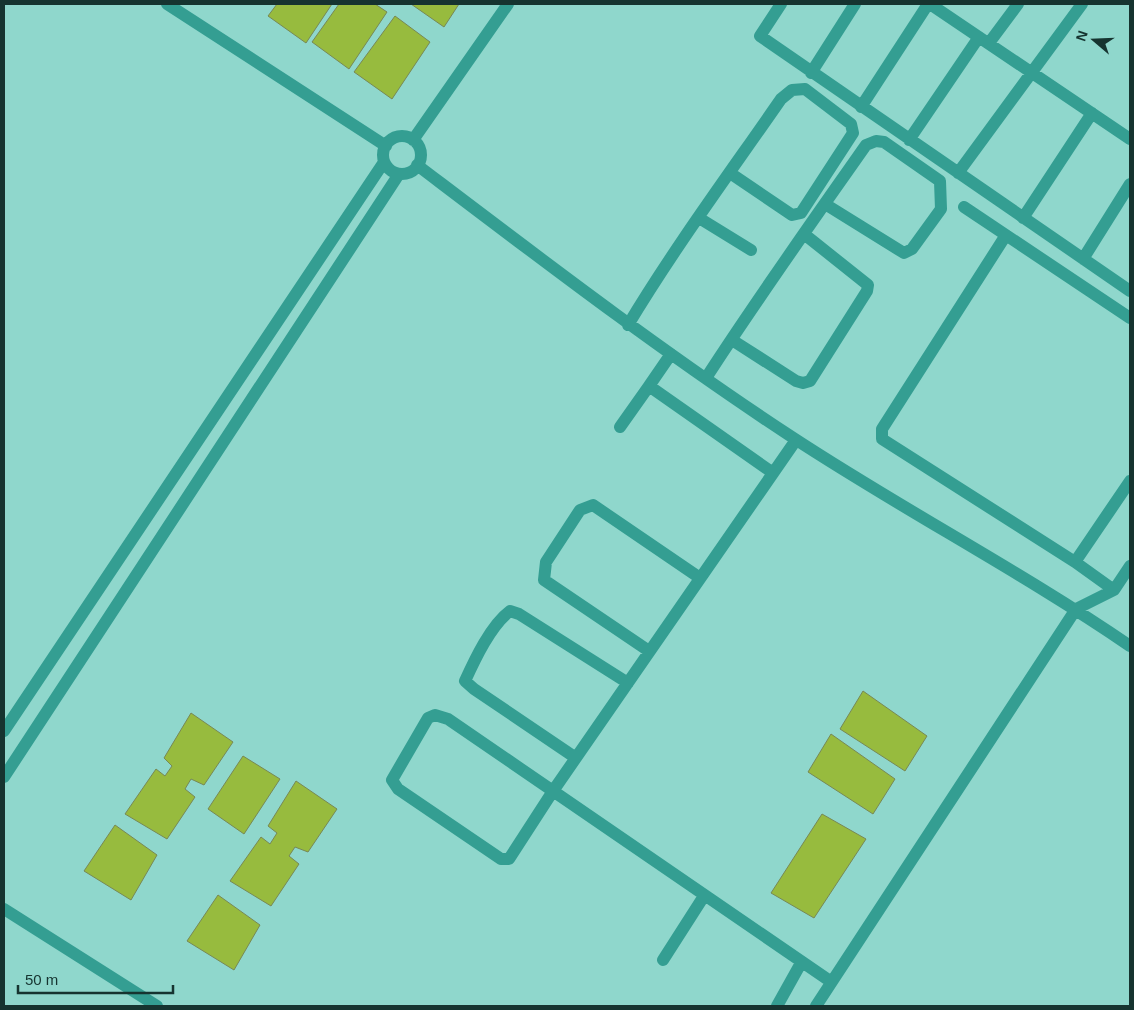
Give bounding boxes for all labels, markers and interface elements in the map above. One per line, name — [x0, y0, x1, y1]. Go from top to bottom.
north arrow — [1069, 15, 1119, 65]
text: N — [1072, 28, 1091, 43]
scale bar — [18, 962, 172, 994]
text: 50 m — [25, 971, 58, 988]

